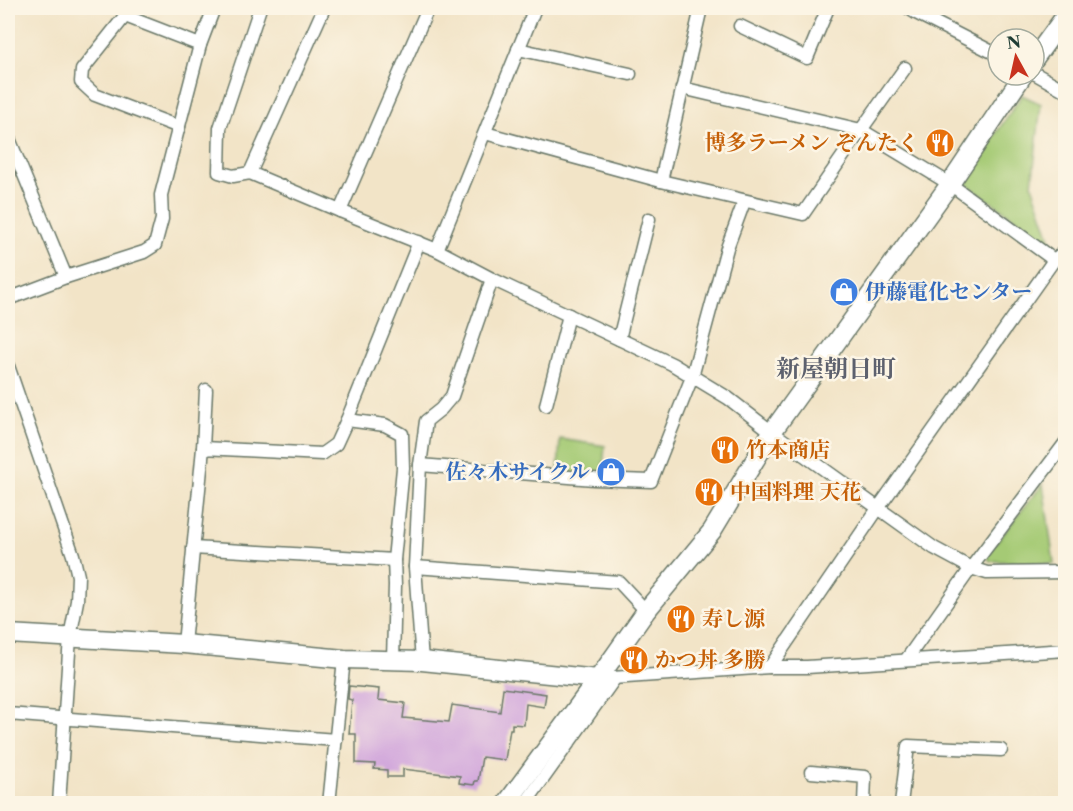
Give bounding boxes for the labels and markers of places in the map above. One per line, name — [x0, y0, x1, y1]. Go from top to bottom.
restaurant icon: 博多ラーメン ぞんたく — [924, 127, 956, 159]
place label: 博多ラーメン ぞんたく — [705, 130, 919, 155]
shop icon: 伊藤電化センター — [828, 276, 860, 308]
place label: 伊藤電化センター — [865, 279, 1032, 304]
restaurant icon: 竹本商店 — [709, 434, 741, 466]
place label: 竹本商店 — [746, 437, 830, 462]
shop icon: 佐々木サイクル — [595, 456, 627, 488]
place label: 佐々木サイクル — [446, 459, 590, 484]
restaurant icon: 中国料理 天花 — [693, 476, 725, 508]
place label: 中国料理 天花 — [730, 479, 861, 504]
restaurant icon: 寿し源 — [665, 603, 697, 635]
place label: 寿し源 — [702, 606, 765, 631]
restaurant icon: かつ丼 多勝 — [618, 644, 650, 676]
place label: かつ丼 多勝 — [655, 647, 765, 672]

